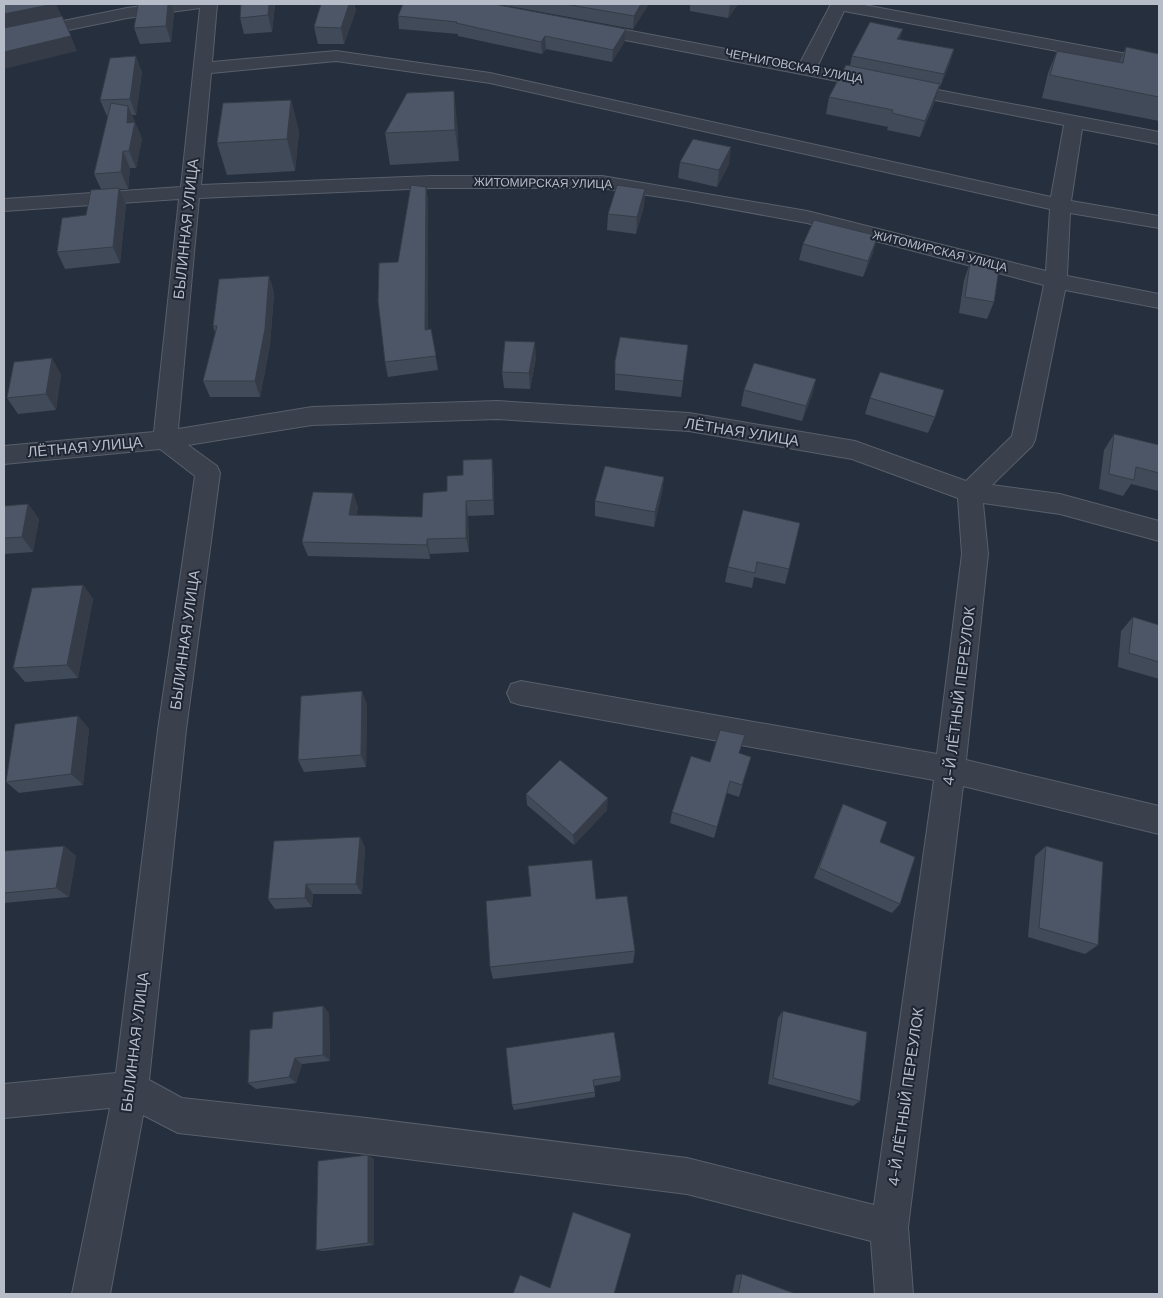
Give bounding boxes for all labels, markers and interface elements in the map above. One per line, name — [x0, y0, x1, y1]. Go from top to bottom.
street label: ЧЕРНИГОВСКАЯ УЛИЦА — [724, 45, 864, 87]
street label: БЫЛИННАЯ УЛИЦА — [169, 158, 203, 300]
street label: ЖИТОМИРСКАЯ УЛИЦА — [474, 174, 612, 192]
street label: ЖИТОМИРСКАЯ УЛИЦА — [871, 226, 1009, 276]
street label: ЛЁТНАЯ УЛИЦА — [683, 413, 801, 451]
street label: ЛЁТНАЯ УЛИЦА — [27, 432, 143, 462]
street label: БЫЛИННАЯ УЛИЦА — [165, 569, 205, 711]
street label: 4-Й ЛЁТНЫЙ ПЕРЕУЛОК — [938, 605, 980, 787]
street label: БЫЛИННАЯ УЛИЦА — [116, 971, 154, 1113]
street label: 4-Й ЛЁТНЫЙ ПЕРЕУЛОК — [884, 1006, 928, 1188]

